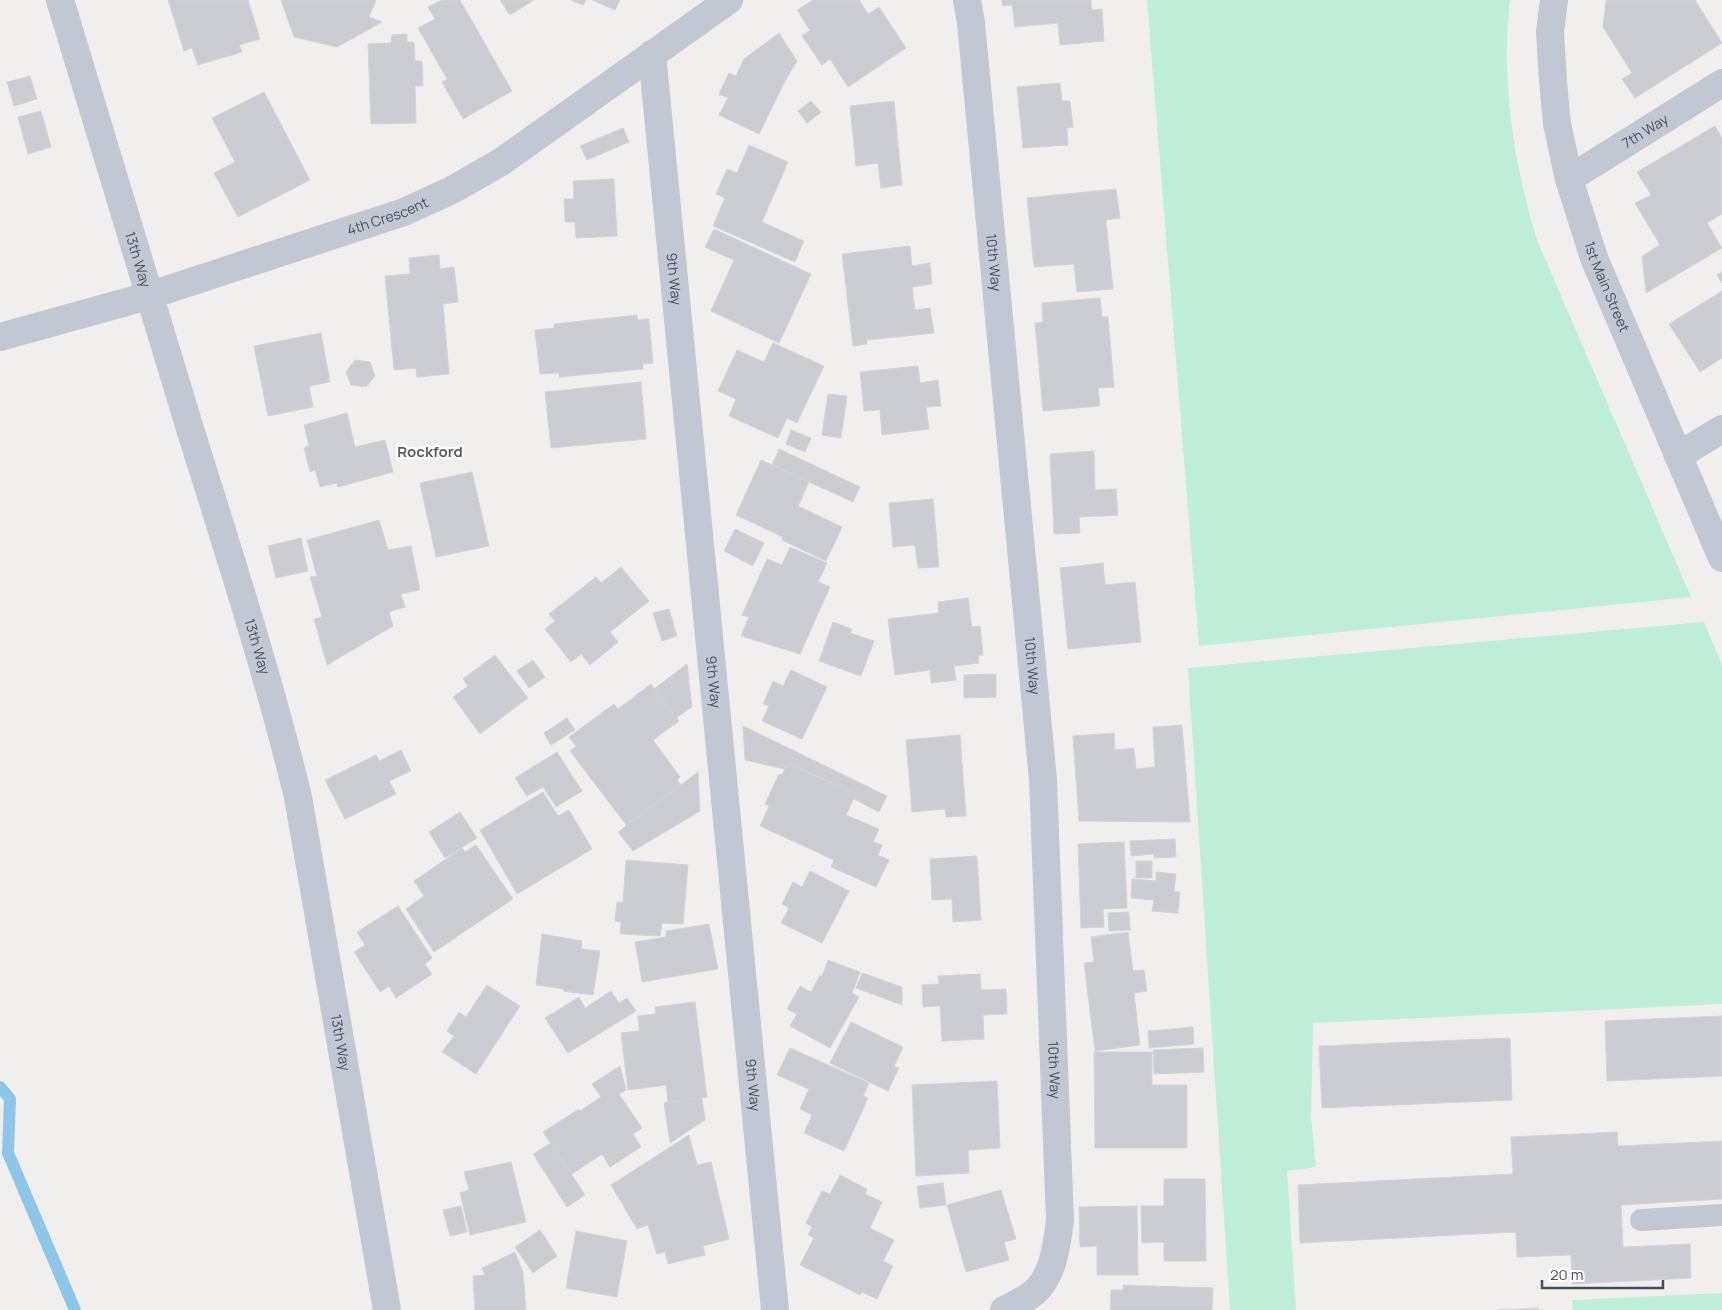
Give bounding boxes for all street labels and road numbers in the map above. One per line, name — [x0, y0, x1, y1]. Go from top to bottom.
street label: 7th Way — [1618, 109, 1672, 152]
street label: 4th Crescent — [344, 192, 431, 239]
street label: 13th Way — [121, 229, 156, 290]
street label: 10th Way — [982, 233, 1007, 293]
street label: 1st Main Street — [1580, 239, 1635, 335]
street label: 9th Way — [663, 252, 687, 307]
street label: 13th Way — [241, 616, 275, 677]
street label: 10th Way — [1020, 636, 1045, 696]
street label: 9th Way — [702, 655, 726, 710]
street label: 13th Way — [327, 1013, 355, 1073]
street label: 10th Way — [1044, 1041, 1065, 1100]
street label: 9th Way — [741, 1058, 766, 1113]

